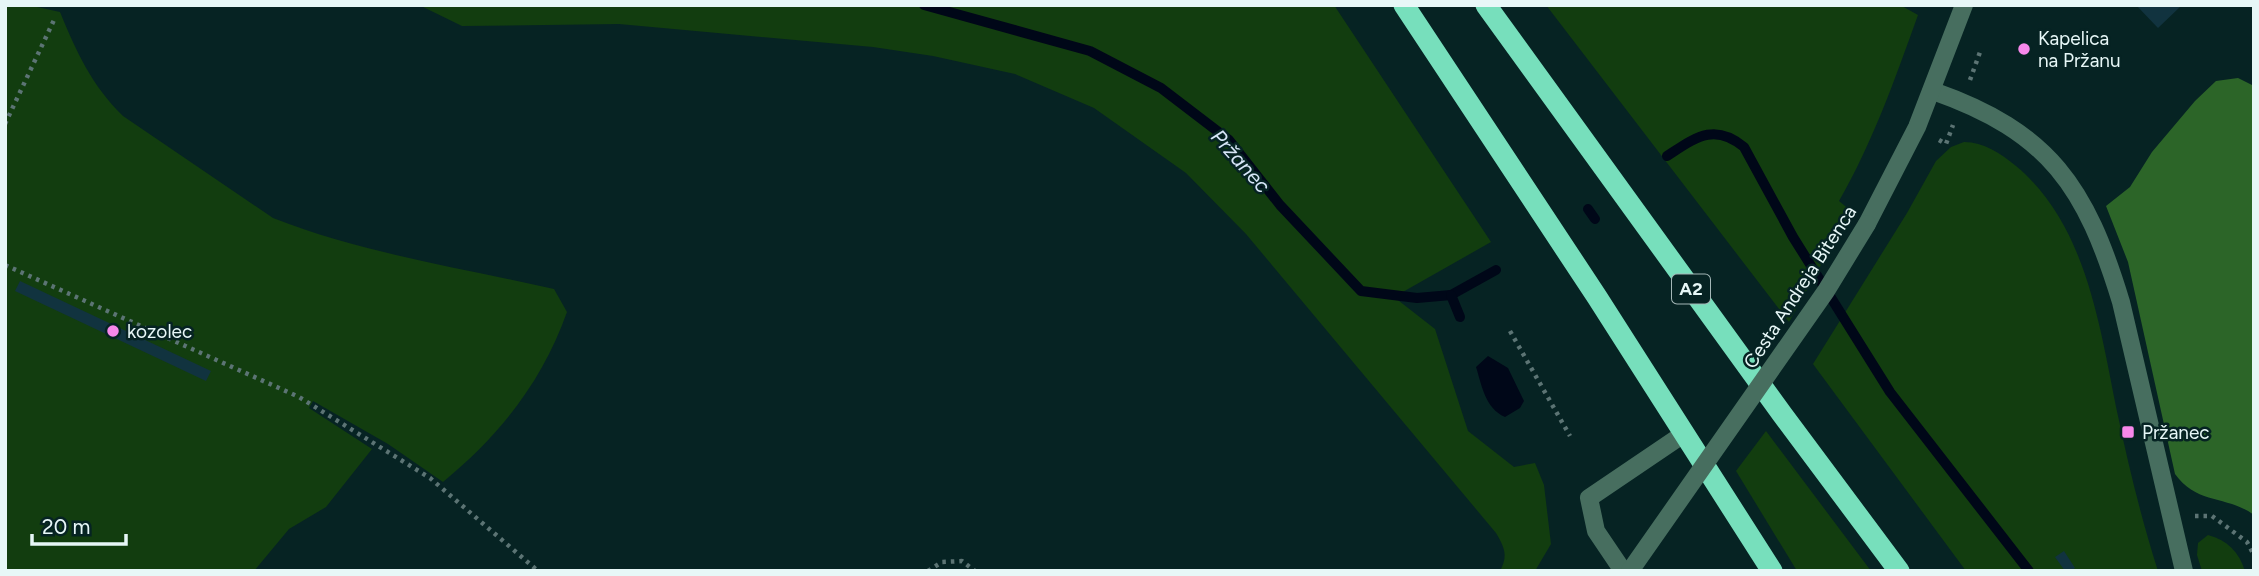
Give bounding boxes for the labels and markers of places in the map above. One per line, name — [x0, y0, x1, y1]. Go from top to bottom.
place label: Kapelica na Pržanu — [2038, 27, 2121, 72]
marker: Kapelica na Pržanu — [2016, 41, 2032, 57]
place label: kozolec — [127, 320, 192, 343]
marker: kozolec — [105, 323, 121, 339]
place label: Pržanec — [2142, 421, 2210, 444]
marker: Pržanec — [2120, 424, 2136, 440]

